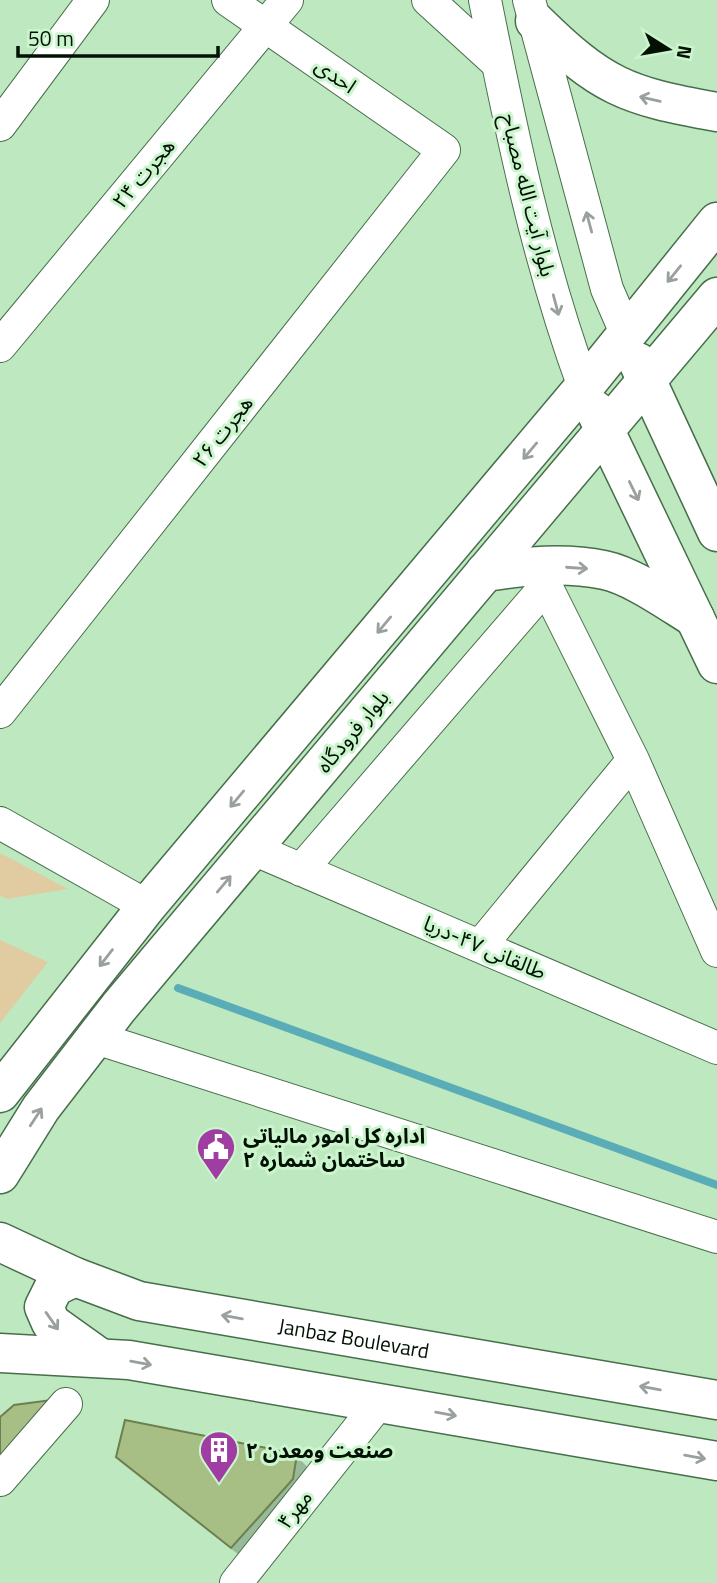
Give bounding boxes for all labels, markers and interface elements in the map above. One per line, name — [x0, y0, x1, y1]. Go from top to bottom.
scale bar — [18, 14, 217, 58]
north arrow — [633, 14, 703, 84]
text: 50 m — [28, 22, 74, 54]
text: N — [670, 43, 701, 62]
street label: احدی — [309, 49, 363, 101]
one-way arrow — [639, 92, 662, 105]
street label: بلوار آیت الله مصباح — [493, 110, 565, 280]
street label: هجرت ۲۴ — [104, 131, 182, 215]
one-way arrow — [582, 211, 595, 234]
one-way arrow — [666, 265, 681, 283]
one-way arrow — [551, 294, 564, 316]
street label: هجرت ۲۶ — [184, 388, 260, 474]
one-way arrow — [522, 441, 538, 459]
one-way arrow — [628, 480, 642, 501]
one-way arrow — [565, 562, 588, 575]
one-way arrow — [376, 616, 392, 634]
street label: بلوار فرودگاه — [308, 683, 396, 779]
one-way arrow — [229, 790, 245, 808]
one-way arrow — [216, 875, 232, 893]
street label: طالقانی ۴۷-دریا — [419, 907, 551, 987]
one-way arrow — [99, 949, 114, 967]
one-way arrow — [30, 1107, 44, 1127]
place label: اداره کل امور مالیاتی ساختمان شماره ۲ — [243, 1119, 425, 1175]
public building icon: اداره کل امور مالیاتی ساختمان شماره ۲ — [195, 1126, 237, 1181]
street label: Janbaz Boulevard — [276, 1309, 432, 1366]
one-way arrow — [221, 1310, 244, 1323]
one-way arrow — [45, 1311, 59, 1330]
one-way arrow — [129, 1356, 152, 1370]
one-way arrow — [639, 1381, 662, 1394]
one-way arrow — [434, 1408, 457, 1421]
building icon: صنعت ومعدن ۲ — [198, 1429, 240, 1484]
place label: صنعت ومعدن ۲ — [246, 1434, 393, 1466]
one-way arrow — [683, 1451, 706, 1464]
street label: مهر۴ — [268, 1483, 320, 1535]

